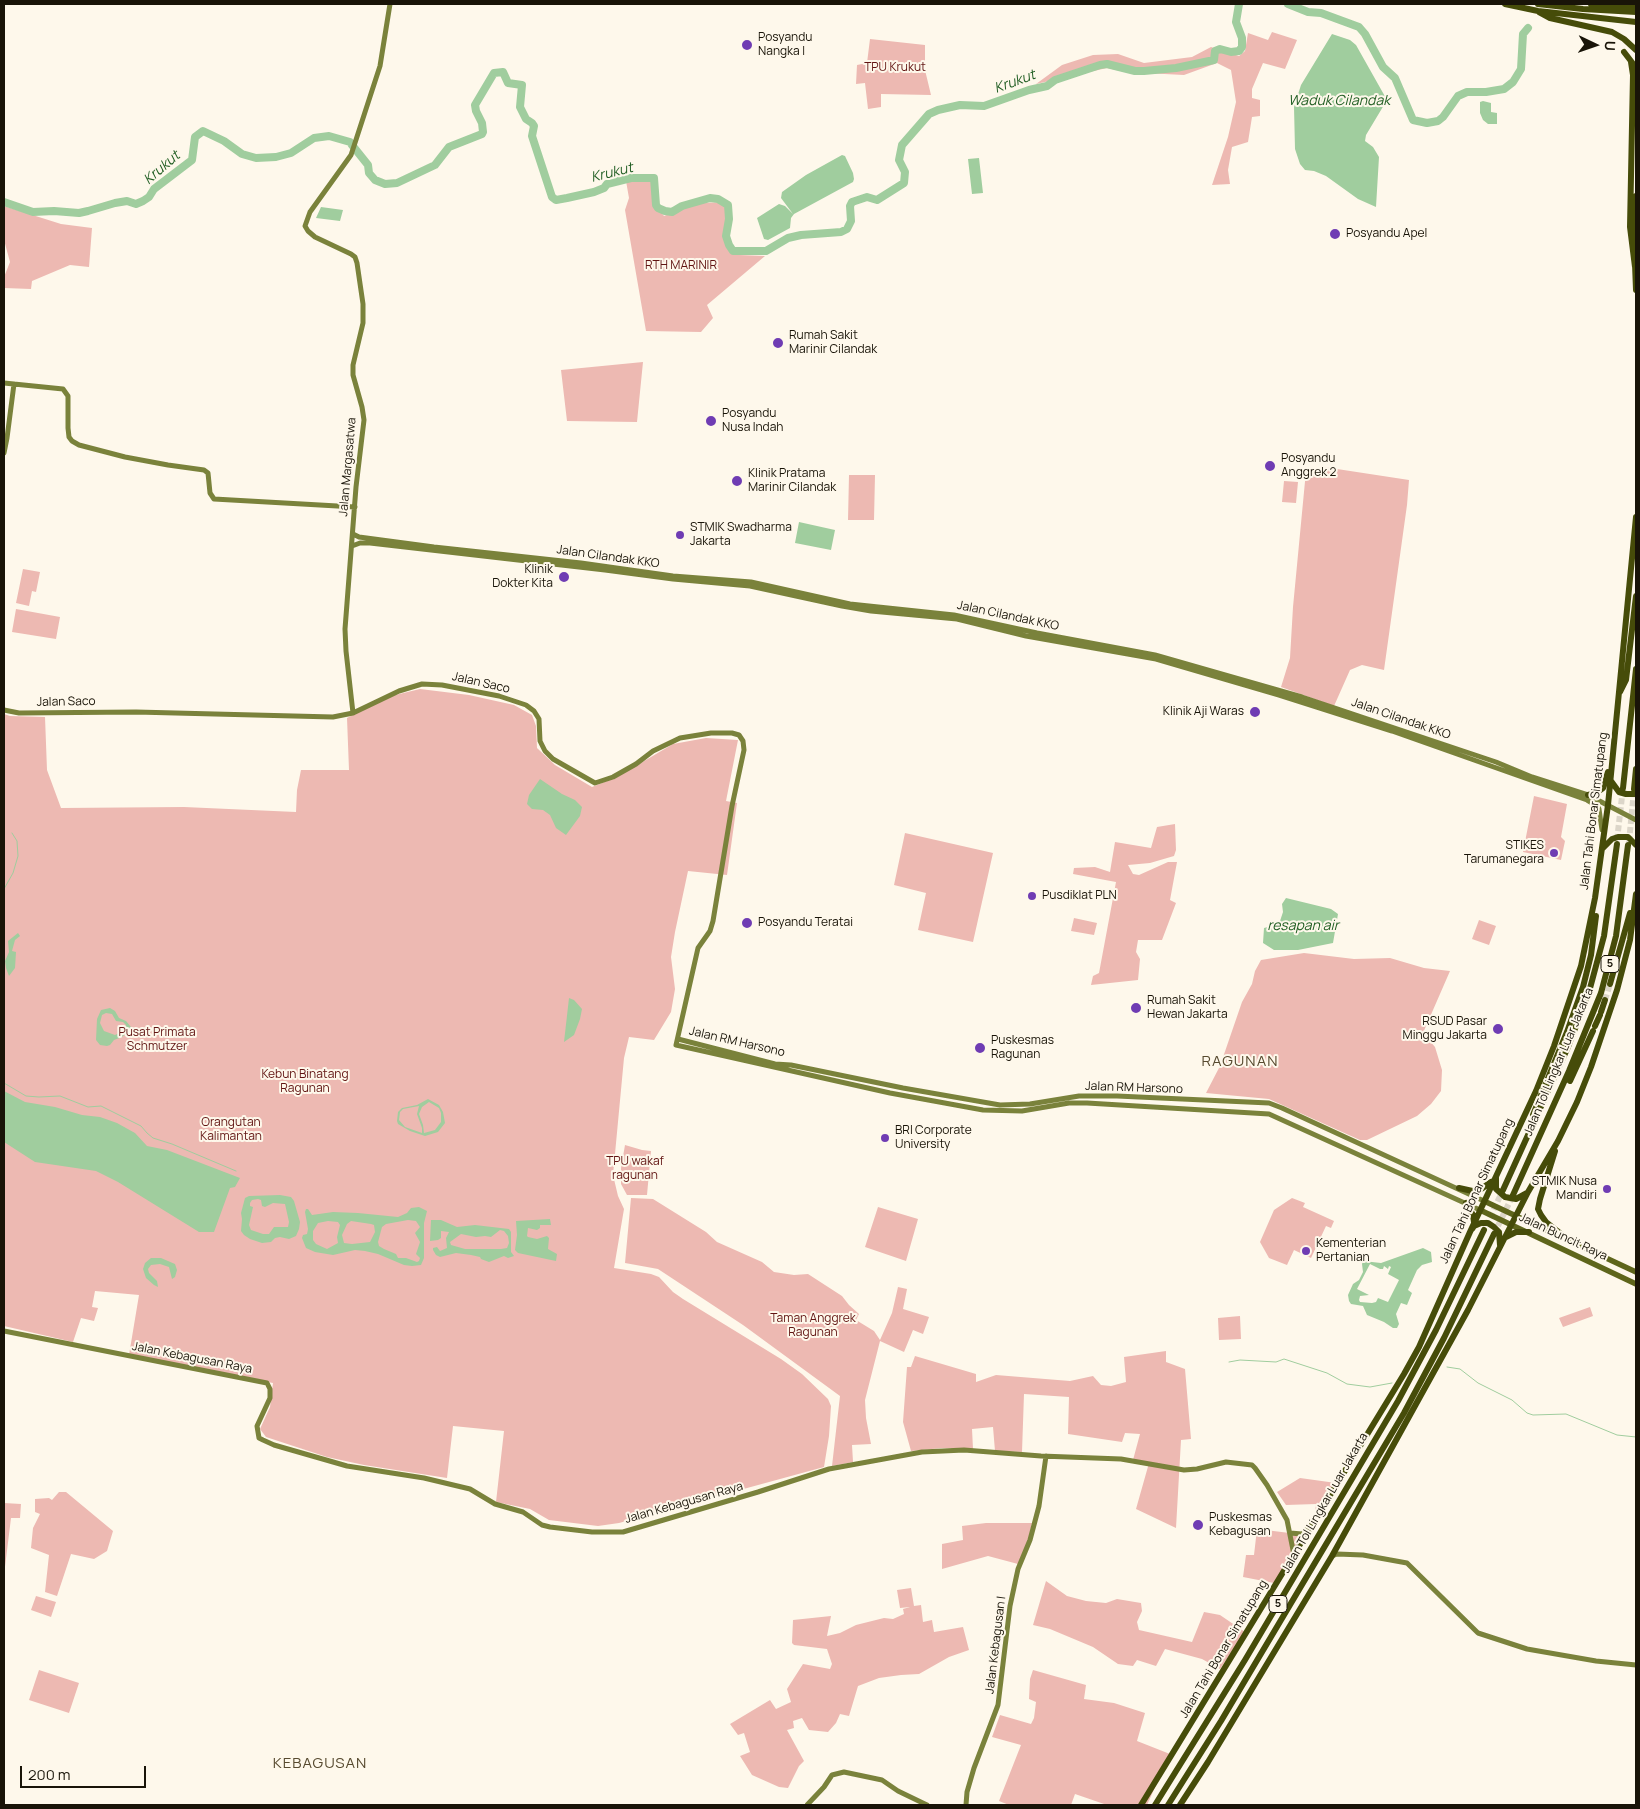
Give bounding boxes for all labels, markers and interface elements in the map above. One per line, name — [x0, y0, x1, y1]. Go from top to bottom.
north arrow — [1570, 20, 1620, 70]
place label: Posyandu Nangka I — [758, 31, 812, 59]
marker: Posyandu Nangka I — [740, 38, 754, 52]
text: U — [1601, 40, 1620, 51]
park label: TPU Krukut — [864, 61, 926, 75]
water label: Krukut — [992, 67, 1038, 97]
water label: Waduk Cilandak — [1288, 93, 1390, 109]
water label: Krukut — [140, 148, 184, 188]
water label: Krukut — [589, 160, 635, 186]
marker: Posyandu Apel — [1328, 227, 1342, 241]
place label: Posyandu Apel — [1346, 227, 1427, 241]
park label: RTH MARINIR — [645, 259, 717, 273]
place label: Rumah Sakit Marinir Cilandak — [789, 329, 877, 357]
marker: Rumah Sakit Marinir Cilandak — [771, 336, 785, 350]
place label: Posyandu Nusa Indah — [722, 407, 784, 435]
marker: Posyandu Nusa Indah — [704, 414, 718, 428]
street label: Jalan Margasatwa — [337, 417, 359, 517]
place label: Posyandu Anggrek 2 — [1281, 452, 1336, 480]
marker: Posyandu Anggrek 2 — [1263, 459, 1277, 473]
place label: Klinik Pratama Marinir Cilandak — [748, 467, 836, 495]
marker: Klinik Pratama Marinir Cilandak — [730, 474, 744, 488]
place label: STMIK Swadharma Jakarta — [690, 521, 792, 549]
marker: STMIK Swadharma Jakarta — [674, 529, 686, 541]
street label: Jalan Cilandak KKO — [556, 543, 660, 571]
place label: Klinik Dokter Kita — [492, 563, 553, 591]
marker: Klinik Dokter Kita — [557, 570, 571, 584]
street label: Jalan Cilandak KKO — [956, 598, 1060, 634]
street label: Jalan Saco — [451, 669, 511, 697]
street label: Jalan Saco — [36, 694, 96, 710]
street label: Jalan Cilandak KKO — [1350, 695, 1452, 743]
place label: Klinik Aji Waras — [1163, 705, 1244, 719]
marker: Klinik Aji Waras — [1248, 705, 1262, 719]
street label: Jalan Tahi Bonar Simatupang — [1577, 731, 1611, 891]
place label: STIKES Tarumanegara — [1464, 839, 1544, 867]
marker: STIKES Tarumanegara — [1548, 847, 1560, 859]
place label: Pusdiklat PLN — [1042, 889, 1117, 903]
marker: Pusdiklat PLN — [1026, 890, 1038, 902]
marker: Posyandu Teratai — [740, 916, 754, 930]
place label: Posyandu Teratai — [758, 916, 853, 930]
water label: resapan air — [1267, 918, 1339, 934]
road number: 5 — [1601, 956, 1619, 972]
street label: Jalan Tol Lingkar Luar Jakarta — [1521, 986, 1597, 1138]
place label: Rumah Sakit Hewan Jakarta — [1147, 994, 1228, 1022]
marker: Rumah Sakit Hewan Jakarta — [1129, 1001, 1143, 1015]
place label: RSUD Pasar Minggu Jakarta — [1403, 1015, 1487, 1043]
marker: RSUD Pasar Minggu Jakarta — [1491, 1022, 1505, 1036]
street label: Jalan RM Harsono — [688, 1024, 786, 1060]
park label: Pusat Primata Schmutzer — [118, 1026, 196, 1054]
place label: Puskesmas Ragunan — [991, 1034, 1054, 1062]
marker: Puskesmas Ragunan — [973, 1041, 987, 1055]
district label: RAGUNAN — [1201, 1053, 1279, 1071]
park label: Kebun Binatang Ragunan — [261, 1068, 349, 1096]
street label: Jalan RM Harsono — [1085, 1079, 1183, 1097]
park label: Orangutan Kalimantan — [200, 1116, 262, 1144]
street label: Jalan Tahi Bonar Simatupang — [1437, 1116, 1517, 1266]
place label: BRI Corporate University — [895, 1124, 972, 1152]
marker: BRI Corporate University — [879, 1132, 891, 1144]
park label: TPU wakaf ragunan — [606, 1155, 664, 1183]
place label: STMIK Nusa Mandiri — [1532, 1175, 1597, 1203]
marker: STMIK Nusa Mandiri — [1601, 1183, 1613, 1195]
street label: Jalan Buncit Raya — [1517, 1210, 1609, 1264]
place label: Kementerian Pertanian — [1316, 1237, 1386, 1265]
marker: Kementerian Pertanian — [1300, 1245, 1312, 1257]
park label: Taman Anggrek Ragunan — [770, 1312, 856, 1340]
street label: Jalan Kebagusan Raya — [131, 1339, 253, 1377]
street label: Jalan Tol Lingkar Luar Jakarta — [1279, 1430, 1371, 1576]
street label: Jalan Kebagusan Raya — [623, 1479, 745, 1527]
place label: Puskesmas Kebagusan — [1209, 1511, 1272, 1539]
marker: Puskesmas Kebagusan — [1191, 1518, 1205, 1532]
street label: Jalan Tahi Bonar Simatupang — [1177, 1577, 1271, 1721]
street label: Jalan Kebagusan I — [983, 1595, 1009, 1695]
road number: 5 — [1269, 1596, 1287, 1612]
district label: KEBAGUSAN — [272, 1755, 368, 1773]
scale bar — [22, 1756, 149, 1788]
text: 200 m — [28, 1764, 71, 1785]

